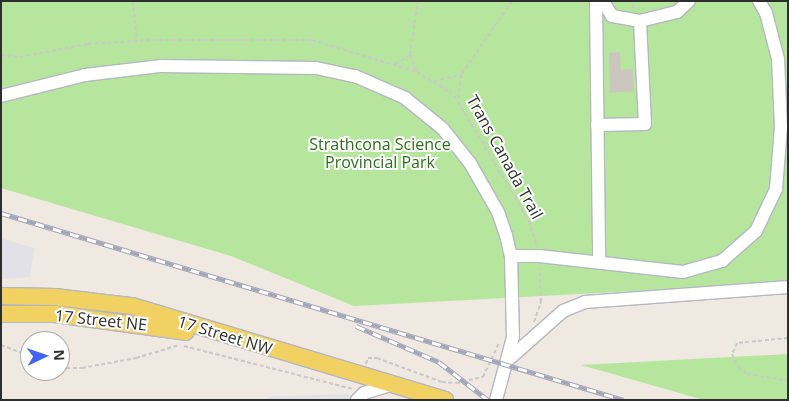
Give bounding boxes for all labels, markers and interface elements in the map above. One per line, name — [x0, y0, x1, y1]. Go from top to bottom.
street label: Trans Canada Trail — [463, 92, 547, 222]
park label: Strathcona Science Provincial Park — [309, 134, 451, 172]
street label: 17 Street NE — [54, 306, 148, 334]
street label: 17 Street NW — [175, 311, 275, 359]
north arrow — [20, 331, 70, 381]
text: N — [50, 349, 69, 361]

